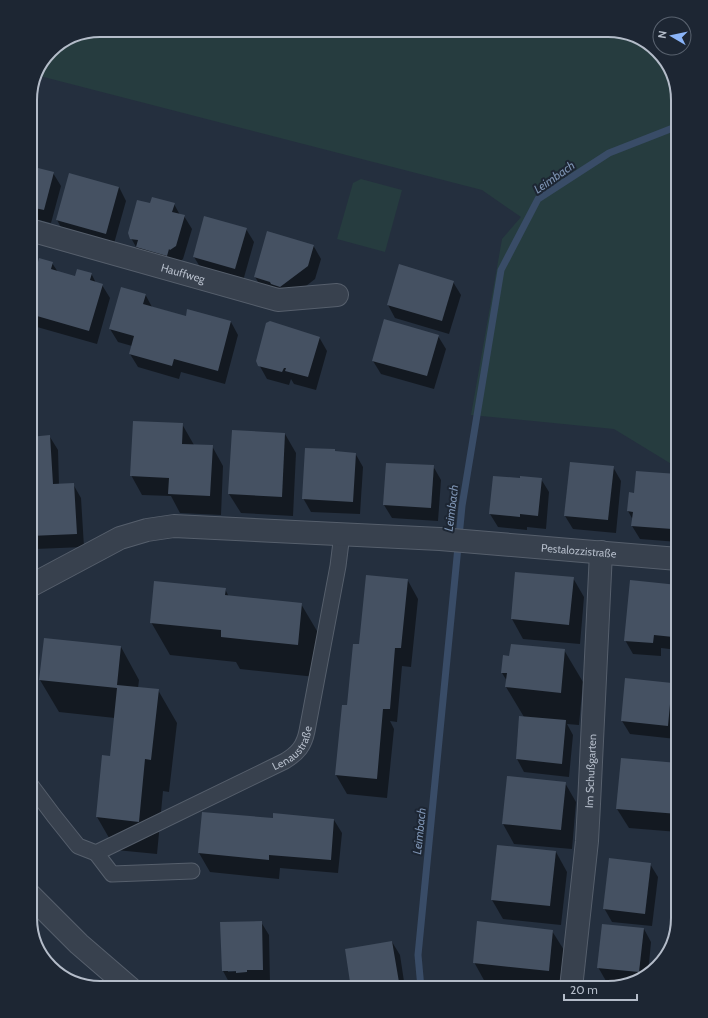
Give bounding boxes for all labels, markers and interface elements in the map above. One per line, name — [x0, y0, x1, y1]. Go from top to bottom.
north arrow — [652, 16, 692, 56]
text: N — [655, 29, 670, 39]
water label: Leimbach — [531, 157, 577, 197]
street label: Hauffweg — [159, 260, 207, 286]
water label: Leimbach — [441, 484, 461, 532]
street label: Pestalozzistraße — [541, 541, 617, 561]
street label: Lenaustraße — [270, 724, 315, 773]
street label: Im Schußgarten — [582, 734, 599, 808]
water label: Leimbach — [409, 807, 429, 855]
scale bar — [564, 976, 637, 1002]
text: 20 m — [570, 982, 598, 997]

